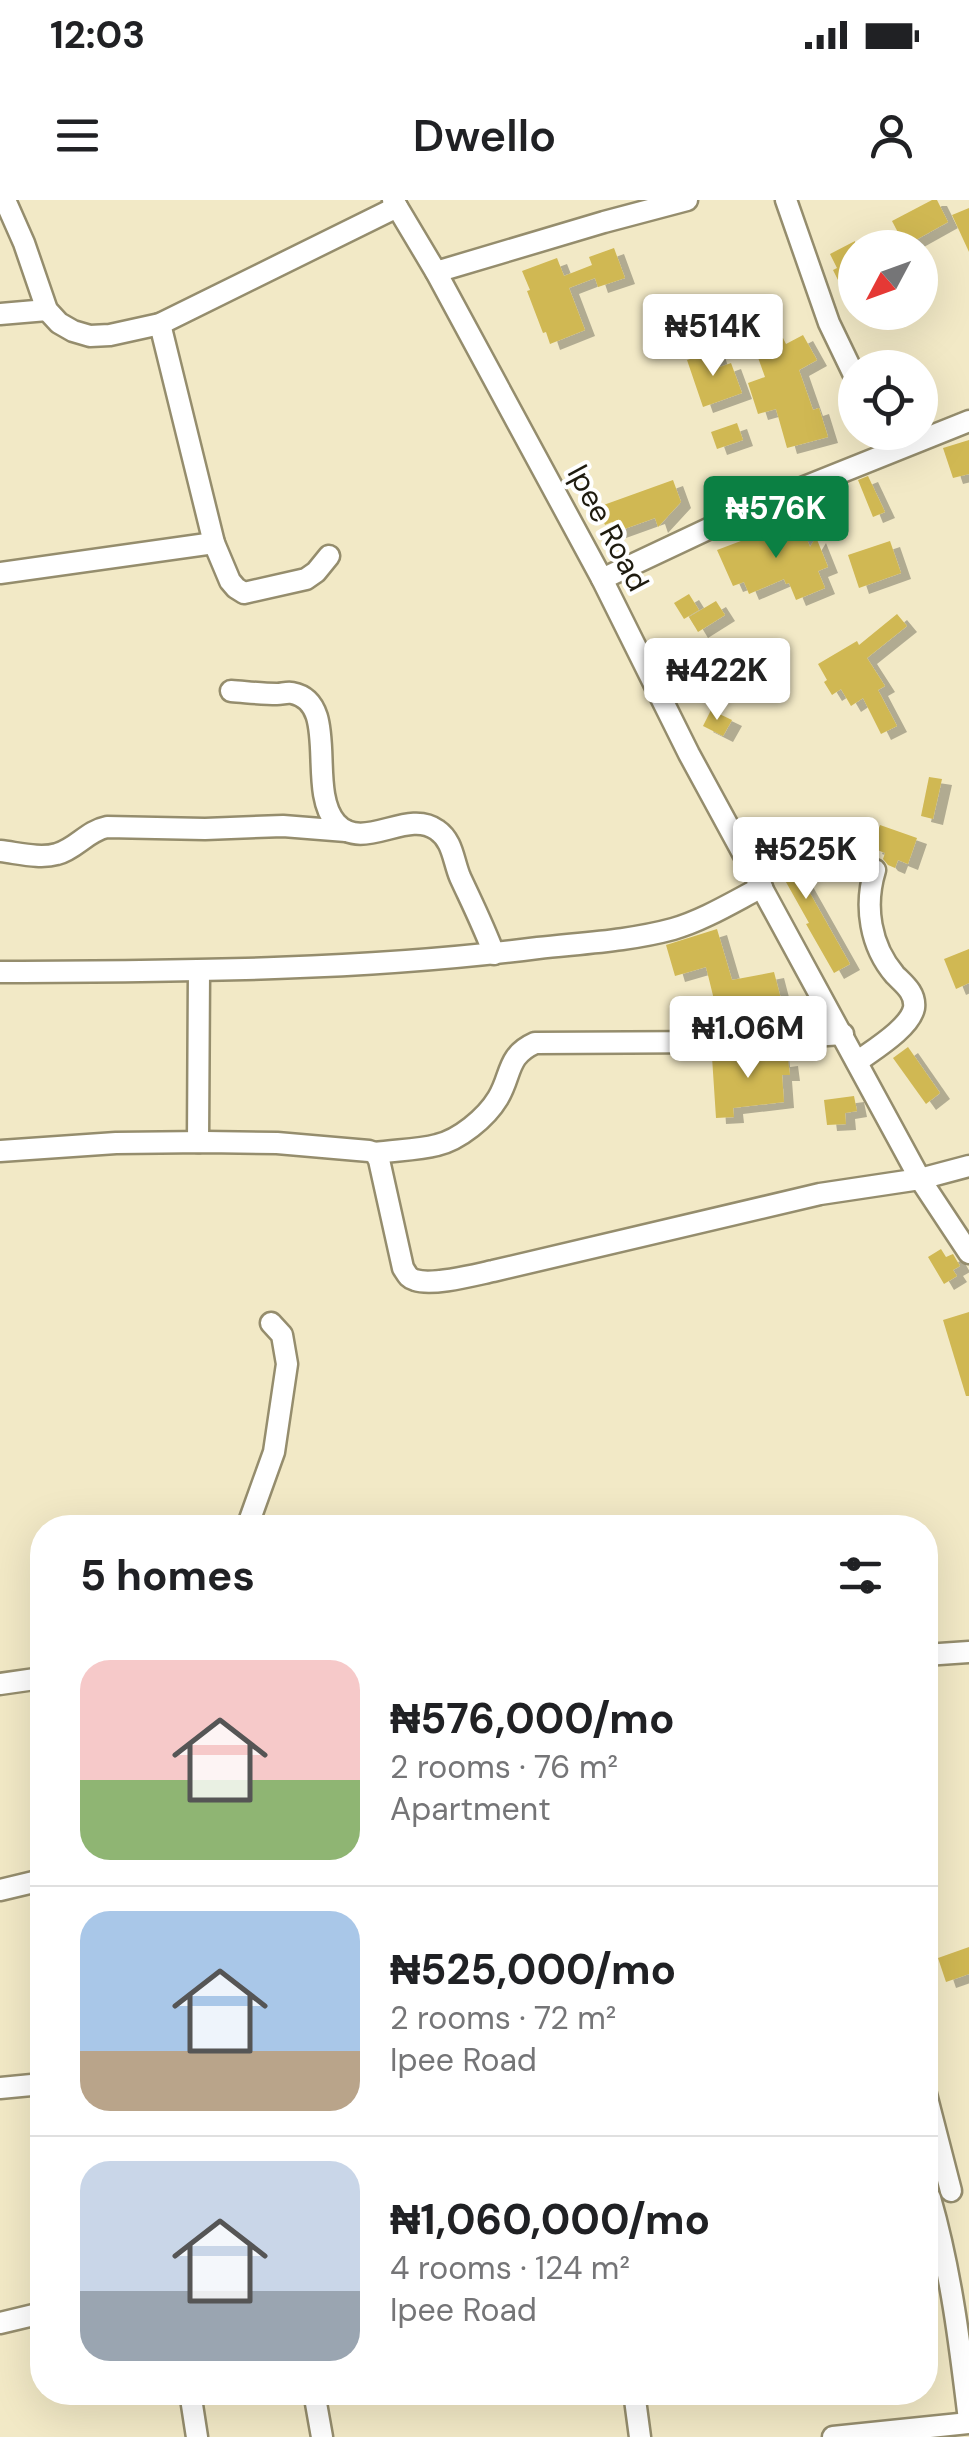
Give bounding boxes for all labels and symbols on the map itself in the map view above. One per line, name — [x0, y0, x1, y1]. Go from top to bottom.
north arrow — [838, 230, 938, 330]
pin: ₦514K — [643, 294, 783, 379]
street label: Ipee Road — [559, 458, 658, 598]
pin: ₦576K — [706, 476, 846, 561]
pin: ₦422K — [647, 638, 787, 723]
pin: ₦525K — [736, 817, 876, 902]
pin: ₦1.06M — [667, 996, 829, 1081]

